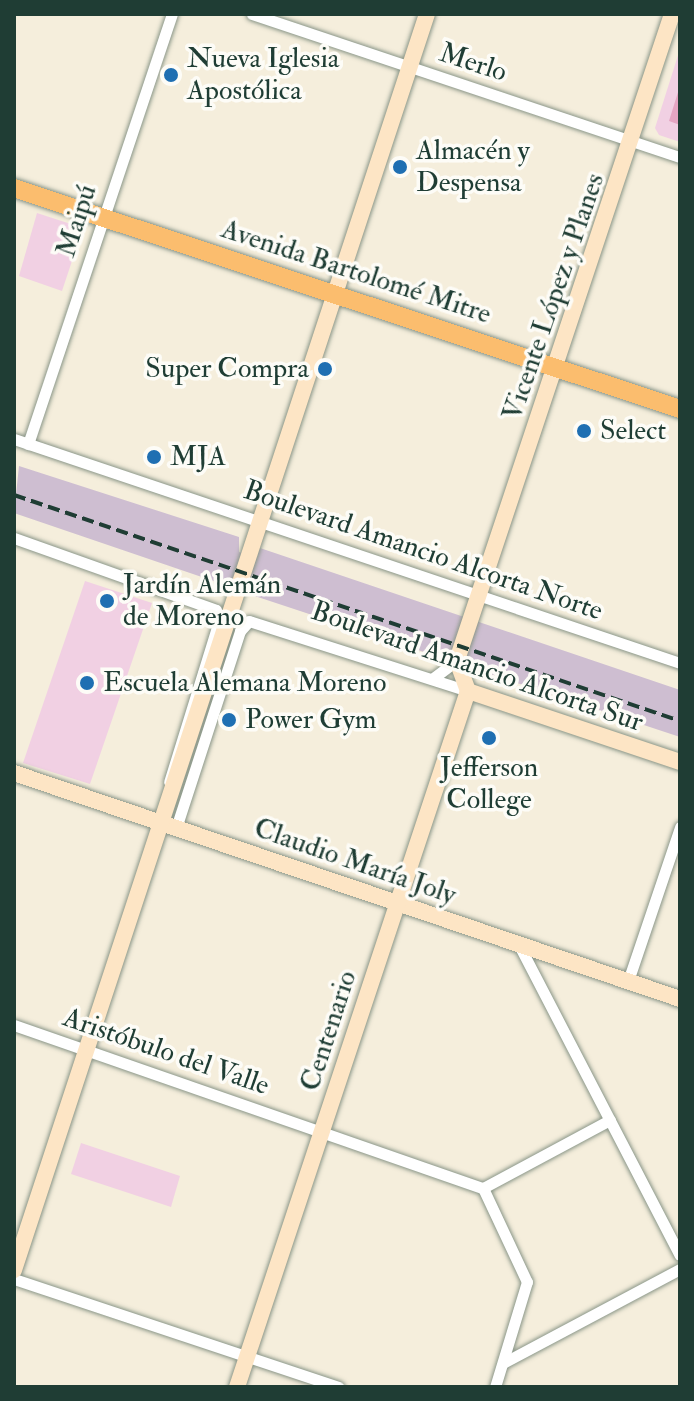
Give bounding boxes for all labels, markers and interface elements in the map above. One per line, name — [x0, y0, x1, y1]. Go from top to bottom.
street label: Merlo — [435, 36, 511, 90]
place label: Nueva Iglesia Apostólica — [187, 42, 339, 108]
marker: Nueva Iglesia Apostólica — [162, 66, 180, 84]
place label: Almacén y Despensa — [416, 134, 530, 200]
marker: Almacén y Despensa — [391, 158, 409, 176]
street label: Vicente López y Planes — [496, 169, 612, 425]
street label: Maipú — [50, 180, 104, 262]
street label: Avenida Bartolomé Mitre — [217, 213, 495, 331]
place label: Super Compra — [145, 352, 309, 386]
marker: Super Compra — [316, 360, 334, 378]
place label: Select — [600, 414, 666, 448]
marker: Select — [575, 422, 593, 440]
place label: MJA — [170, 440, 226, 474]
marker: MJA — [145, 448, 163, 466]
street label: Boulevard Amancio Alcorta Norte — [239, 474, 607, 628]
place label: Jardín Alemán de Moreno — [123, 568, 281, 634]
marker: Jardín Alemán de Moreno — [98, 592, 116, 610]
street label: Boulevard Amancio Alcorta Sur — [307, 594, 647, 740]
place label: Escuela Alemana Moreno — [103, 666, 386, 700]
marker: Escuela Alemana Moreno — [78, 674, 96, 692]
place label: Power Gym — [245, 703, 377, 737]
marker: Power Gym — [220, 711, 238, 729]
marker: Jefferson College — [480, 729, 498, 747]
place label: Jefferson College — [440, 751, 538, 817]
street label: Claudio María Joly — [250, 812, 460, 912]
street label: Centenario — [294, 967, 364, 1095]
street label: Aristóbulo del Valle — [59, 1001, 273, 1103]

